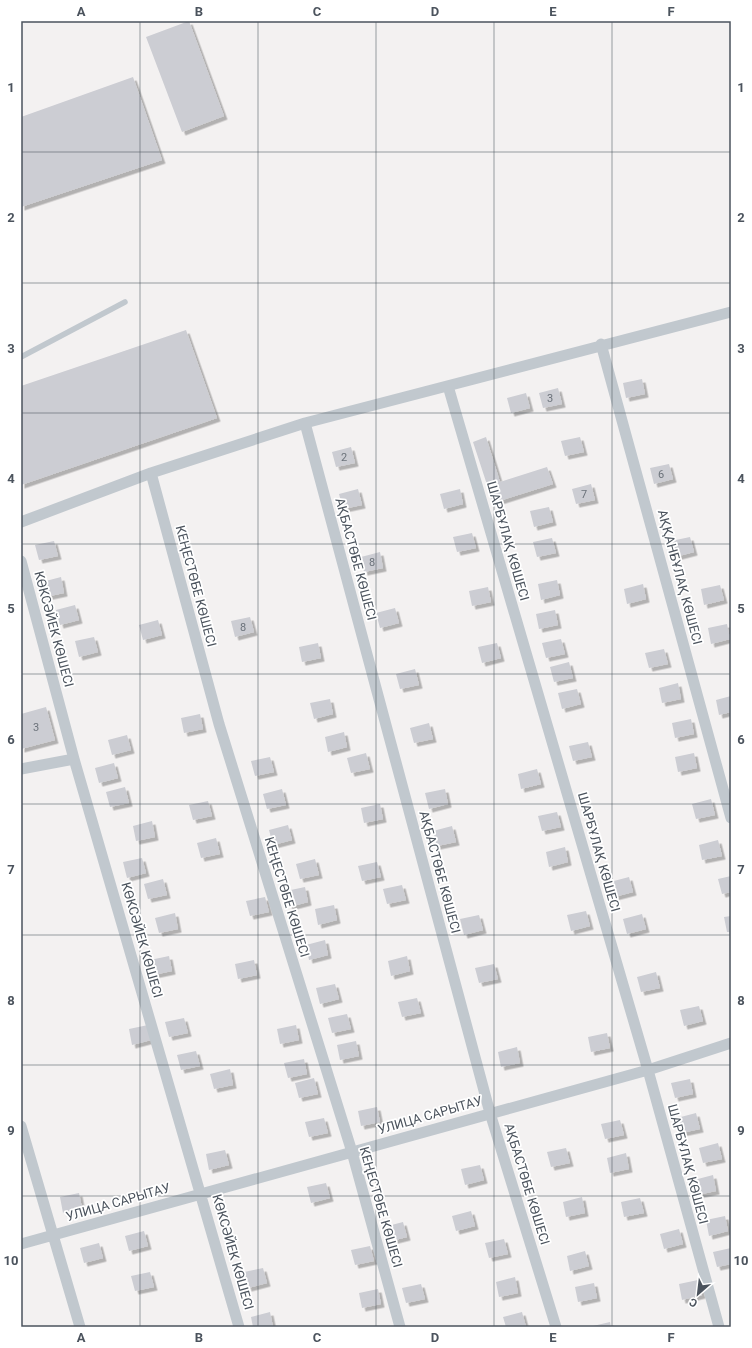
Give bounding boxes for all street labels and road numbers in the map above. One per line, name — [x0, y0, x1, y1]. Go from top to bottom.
street label: ШАРБҰЛАҚ КӨШЕСІ — [484, 480, 532, 602]
street label: АҚБАСТӨБЕ КӨШЕСІ — [332, 496, 380, 622]
street label: АҚҚАНБҰЛАҚ КӨШЕСІ — [655, 508, 705, 646]
street label: КЕҢЕСТӨБЕ КӨШЕСІ — [173, 524, 219, 648]
street label: КӨКСӘЙЕК КӨШЕСІ — [31, 569, 77, 689]
street label: ШАРБҰЛАҚ КӨШЕСІ — [575, 791, 623, 913]
street label: АҚБАСТӨБЕ КӨШЕСІ — [416, 809, 464, 935]
street label: КЕҢЕСТӨБЕ КӨШЕСІ — [262, 835, 312, 959]
street label: КӨКСӘЙЕК КӨШЕСІ — [118, 881, 166, 999]
street label: УЛИЦА САРЫТАУ — [376, 1093, 484, 1137]
street label: ШАРБҰЛАҚ КӨШЕСІ — [665, 1102, 711, 1226]
street label: АҚБАСТӨБЕ КӨШЕСІ — [501, 1121, 553, 1247]
street label: КЕҢЕСТӨБЕ КӨШЕСІ — [357, 1145, 405, 1269]
street label: УЛИЦА САРЫТАУ — [64, 1180, 172, 1224]
street label: КӨКСӘЙЕК КӨШЕСІ — [209, 1193, 257, 1311]

